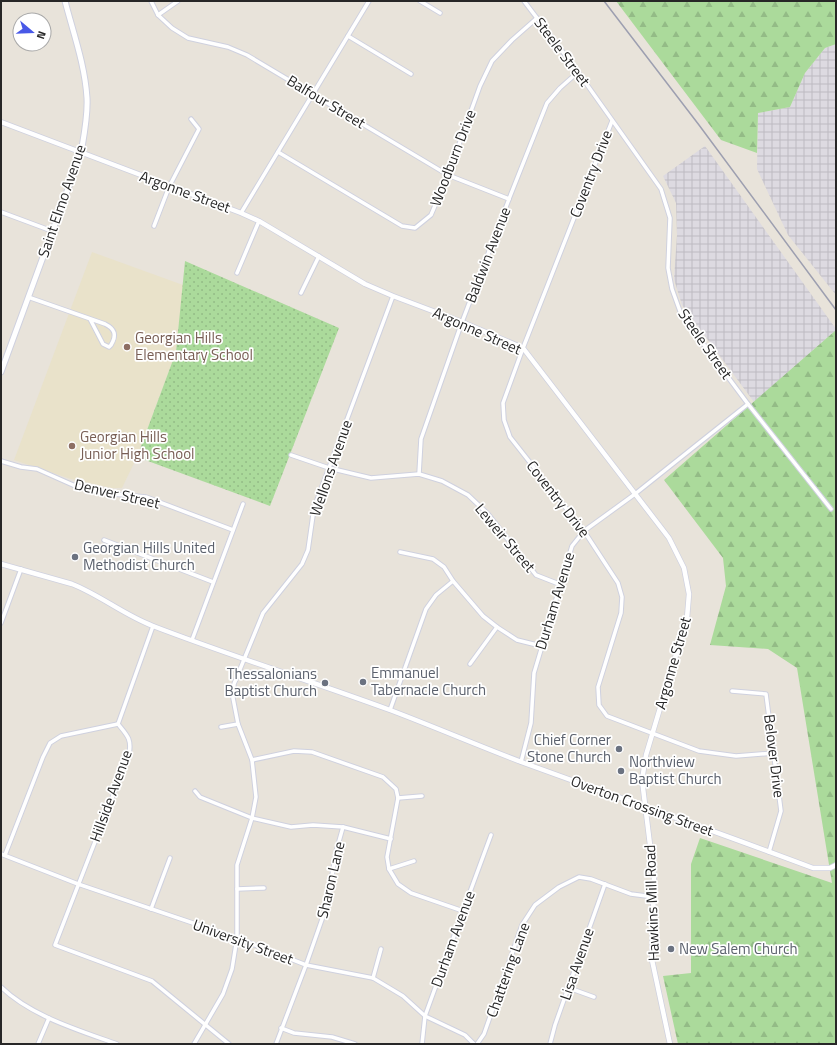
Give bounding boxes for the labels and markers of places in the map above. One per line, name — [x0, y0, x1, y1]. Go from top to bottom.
place label: Georgian Hills Elementary School — [135, 326, 253, 366]
marker: Georgian Hills Elementary School — [122, 342, 132, 352]
place label: Georgian Hills Junior High School — [80, 425, 195, 465]
marker: Georgian Hills Junior High School — [67, 441, 77, 451]
place label: Georgian Hills United Methodist Church — [83, 536, 215, 576]
marker: Georgian Hills United Methodist Church — [70, 552, 80, 562]
place label: Emmanuel Tabernacle Church — [371, 661, 486, 701]
place label: Thessalonians Baptist Church — [224, 662, 317, 702]
marker: Emmanuel Tabernacle Church — [358, 677, 368, 687]
marker: Thessalonians Baptist Church — [320, 678, 330, 688]
place label: Chief Corner Stone Church — [527, 728, 611, 768]
marker: Chief Corner Stone Church — [614, 744, 624, 754]
place label: Northview Baptist Church — [629, 750, 722, 790]
marker: Northview Baptist Church — [616, 766, 626, 776]
place label: New Salem Church — [679, 937, 798, 960]
marker: New Salem Church — [666, 944, 676, 954]

